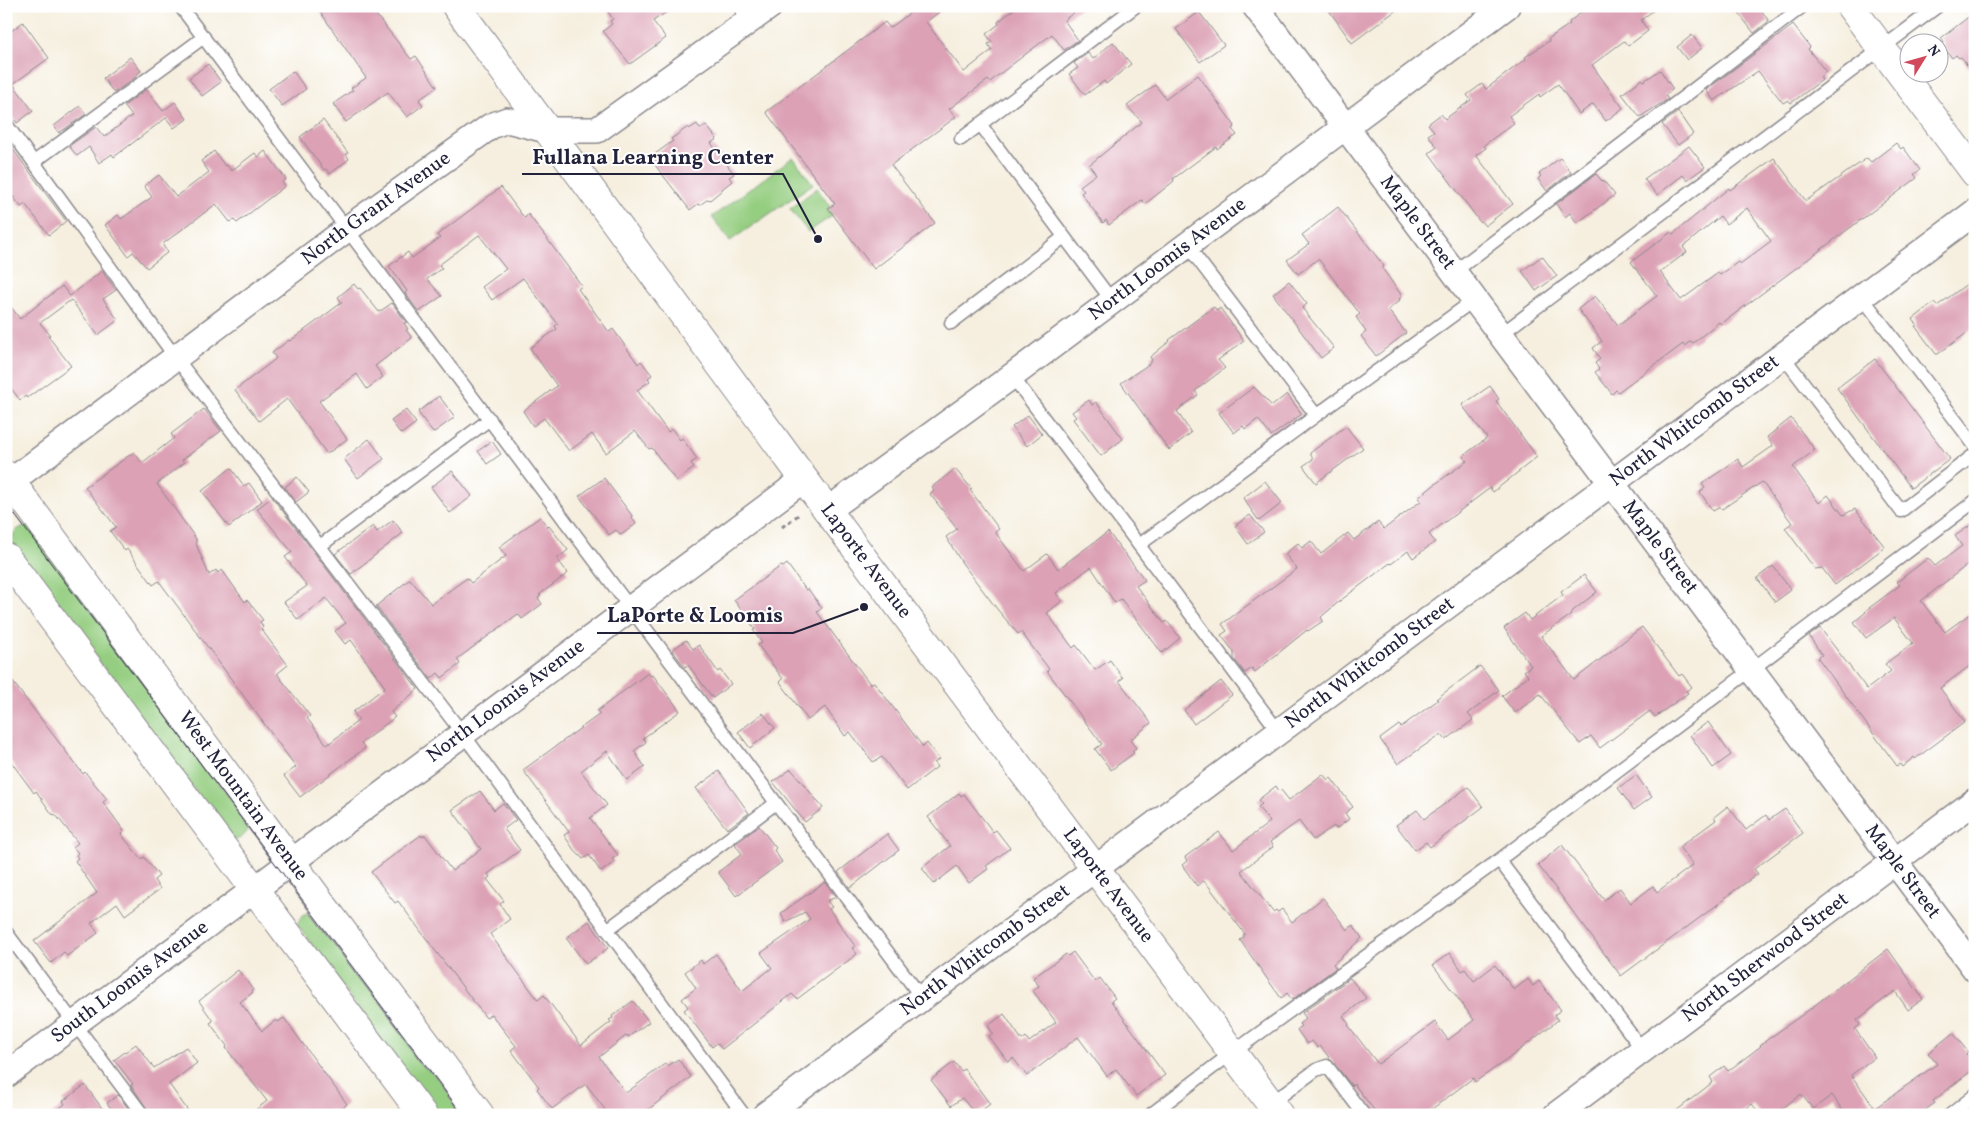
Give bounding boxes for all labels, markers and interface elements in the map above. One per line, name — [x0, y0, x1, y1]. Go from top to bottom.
north arrow — [1898, 32, 1948, 82]
text: N — [1923, 41, 1944, 61]
callout: Fullana Learning Center — [522, 138, 783, 174]
text: Fullana Learning Center — [532, 144, 774, 173]
street label: North Grant Avenue — [296, 145, 457, 272]
street label: Maple Street — [1373, 170, 1462, 276]
street label: North Loomis Avenue — [1083, 191, 1253, 328]
street label: North Whitcomb Street — [1604, 349, 1785, 494]
street label: Maple Street — [1615, 494, 1704, 601]
street label: Laporte Avenue — [813, 498, 918, 625]
street label: North Whitcomb Street — [1279, 591, 1461, 736]
callout: LaPorte & Loomis — [597, 597, 793, 633]
text: LaPorte & Loomis — [607, 602, 783, 631]
street label: North Loomis Avenue — [421, 633, 591, 770]
street label: West Mountain Avenue — [171, 706, 314, 887]
street label: Maple Street — [1858, 819, 1947, 925]
street label: Laporte Avenue — [1056, 822, 1160, 949]
street label: North Whitcomb Street — [895, 878, 1076, 1023]
street label: North Sherwood Street — [1676, 886, 1855, 1030]
street label: South Loomis Avenue — [46, 914, 215, 1050]

